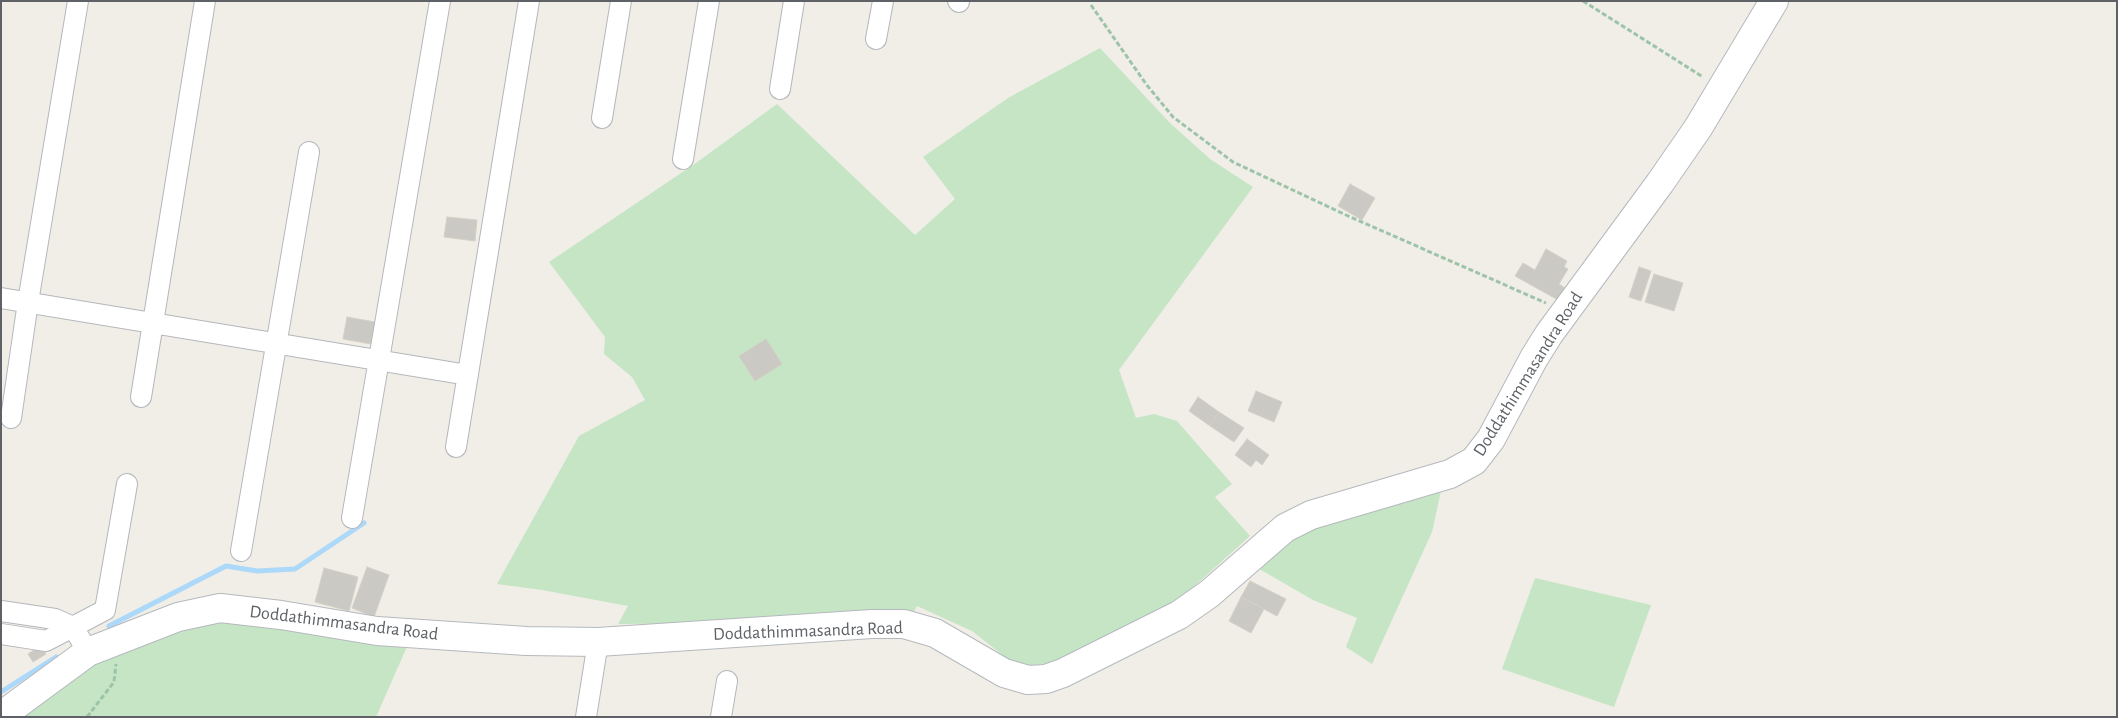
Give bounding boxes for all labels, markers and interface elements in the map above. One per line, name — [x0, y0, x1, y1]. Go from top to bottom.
street label: Doddathimmasandra Road — [1469, 288, 1587, 460]
street label: Doddathimmasandra Road — [248, 601, 440, 645]
street label: Doddathimmasandra Road — [713, 617, 903, 645]

